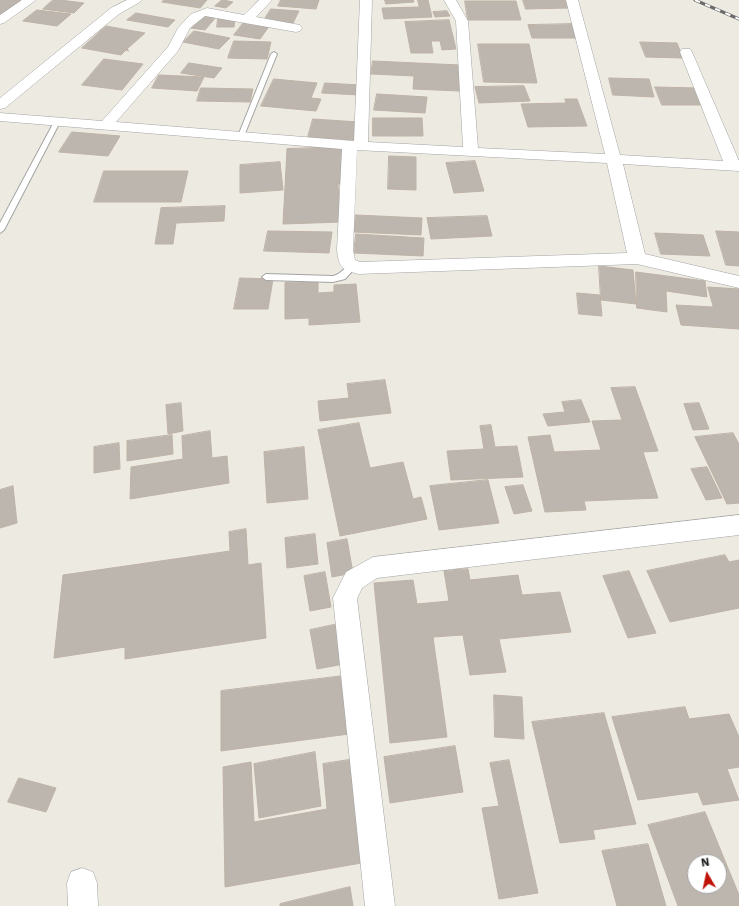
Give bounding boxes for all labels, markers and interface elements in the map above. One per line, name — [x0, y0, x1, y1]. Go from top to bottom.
north arrow — [687, 854, 727, 894]
text: N — [700, 856, 710, 870]

